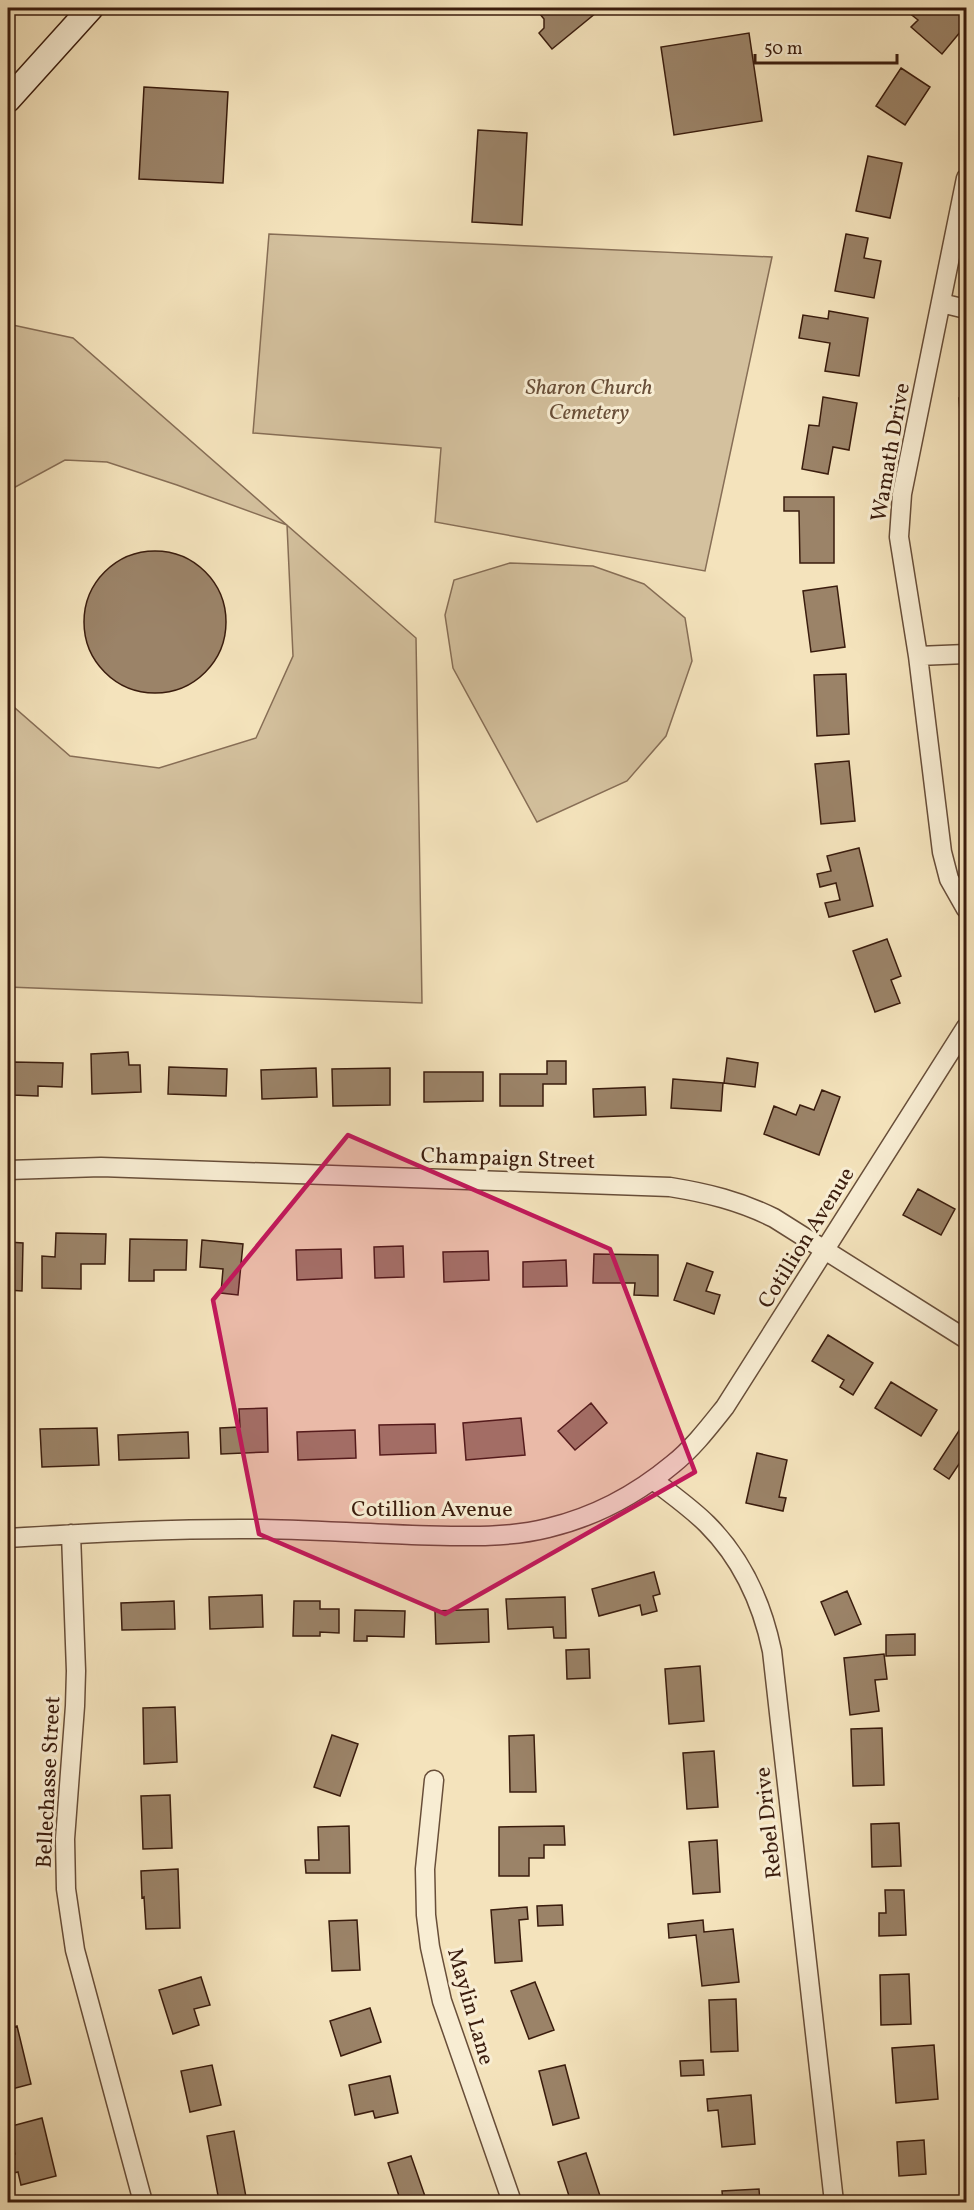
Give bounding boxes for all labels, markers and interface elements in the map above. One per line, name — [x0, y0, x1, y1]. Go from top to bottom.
scale bar — [755, 27, 898, 65]
text: 50 m — [764, 37, 803, 62]
park label: Sharon Church Cemetery — [526, 373, 652, 429]
street label: Wamath Drive — [864, 381, 919, 524]
street label: Champaign Street — [420, 1141, 596, 1178]
street label: Cotillion Avenue — [751, 1162, 863, 1315]
street label: Cotillion Avenue — [351, 1495, 513, 1526]
street label: Bellechasse Street — [30, 1695, 70, 1869]
street label: Rebel Drive — [748, 1765, 791, 1880]
street label: Maylin Lane — [438, 1945, 501, 2069]

